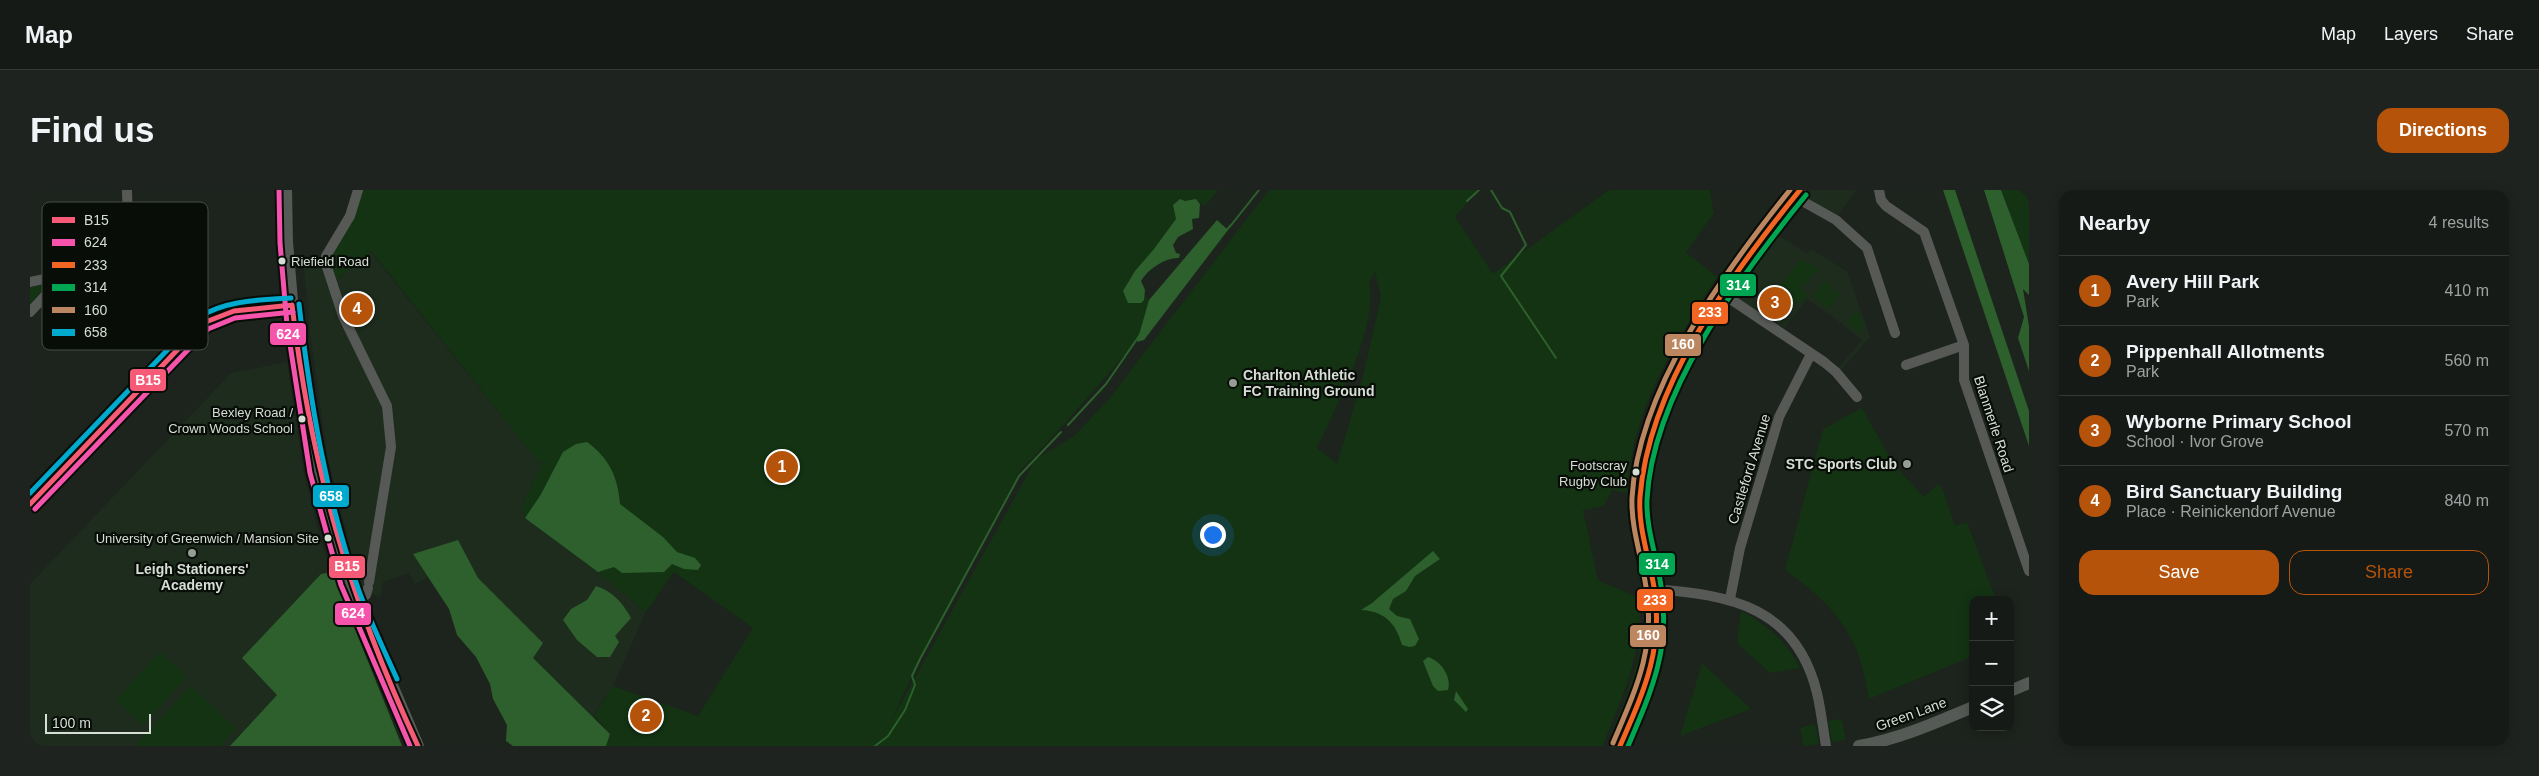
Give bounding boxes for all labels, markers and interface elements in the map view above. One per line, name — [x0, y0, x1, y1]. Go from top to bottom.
text: Map — [25, 21, 73, 48]
text: Map — [2321, 24, 2356, 44]
text: Layers — [2384, 24, 2438, 44]
text: Share — [2466, 24, 2514, 44]
button: Directions — [2377, 108, 2509, 153]
text: Find us — [30, 110, 154, 149]
legend — [42, 202, 208, 350]
text: Nearby — [2079, 211, 2150, 234]
text: B15 — [84, 212, 109, 228]
text: 4 results — [2429, 214, 2489, 231]
text: 624 — [84, 234, 108, 250]
place label: Riefield Road — [291, 254, 369, 269]
marker: Riefield Road — [277, 256, 287, 266]
text: 233 — [84, 257, 108, 273]
text: Avery Hill Park — [2126, 271, 2259, 292]
line badge: 314 — [1719, 273, 1757, 297]
text: 314 — [1726, 277, 1750, 293]
text: 314 — [84, 279, 108, 295]
text: 1 — [2091, 282, 2099, 299]
text: 410 m — [2445, 282, 2489, 299]
pin: 3 — [1759, 284, 1791, 322]
pin: 4 — [341, 290, 373, 328]
text: Park — [2126, 293, 2159, 310]
line badge: 233 — [1691, 301, 1729, 325]
text: 160 — [84, 302, 108, 318]
text: 233 — [1698, 304, 1722, 320]
line badge: 624 — [269, 322, 307, 346]
text: 658 — [84, 324, 108, 340]
text: 624 — [276, 326, 300, 342]
line badge: 160 — [1664, 333, 1702, 357]
text: 160 — [1671, 336, 1695, 352]
text: Pippenhall Allotments — [2126, 341, 2325, 362]
text: 2 — [2091, 352, 2099, 369]
text: 560 m — [2445, 352, 2489, 369]
text: Park — [2126, 363, 2159, 380]
place label: Charlton Athletic FC Training Ground — [1243, 367, 1374, 399]
line badge: B15 — [129, 368, 167, 392]
text: B15 — [135, 372, 161, 388]
street label: Blanmerle Road — [1971, 374, 2017, 474]
marker: Charlton Athletic FC Training Ground — [1227, 377, 1239, 389]
place label: Bexley Road / Crown Woods School — [168, 405, 293, 436]
text: Wyborne Primary School — [2126, 411, 2352, 432]
street label: Castleford Avenue — [1725, 412, 1773, 526]
marker: Bexley Road / Crown Woods School — [297, 414, 307, 424]
text: 3 — [2091, 422, 2099, 439]
text: 570 m — [2445, 422, 2489, 439]
text: School · Ivor Grove — [2126, 433, 2264, 450]
pin: 1 — [766, 448, 798, 486]
place label: STC Sports Club — [1786, 456, 1897, 472]
place label: Footscray Rugby Club — [1559, 458, 1627, 489]
marker: STC Sports Club — [1901, 458, 1913, 470]
marker: Footscray Rugby Club — [1631, 467, 1641, 477]
text: Bird Sanctuary Building — [2126, 481, 2342, 502]
line badge: 658 — [312, 484, 350, 508]
text: 658 — [319, 488, 343, 504]
text: 4 — [2091, 492, 2099, 509]
text: 840 m — [2445, 492, 2489, 509]
text: Place · Reinickendorf Avenue — [2126, 503, 2336, 520]
your location — [1200, 522, 1226, 548]
place label: University of Greenwich / Mansion Site — [96, 531, 319, 546]
marker: University of Greenwich / Mansion Site — [323, 533, 333, 543]
marker: Leigh Stationers' Academy — [186, 547, 198, 559]
button: Save — [2079, 550, 2279, 595]
button: Share — [2289, 550, 2489, 595]
line badge: 314 — [1638, 552, 1676, 576]
line badge: B15 — [328, 555, 366, 579]
text: 314 — [1645, 556, 1669, 572]
text: B15 — [334, 558, 360, 574]
place label: Leigh Stationers' Academy — [135, 561, 249, 593]
line badge: 233 — [1636, 588, 1674, 612]
text: 233 — [1643, 592, 1667, 608]
map controls — [1969, 596, 2014, 731]
button: + — [1969, 596, 2014, 641]
line badge: 624 — [334, 602, 372, 626]
text: 624 — [341, 605, 365, 621]
line badge: 160 — [1629, 624, 1667, 648]
text: 160 — [1636, 627, 1660, 643]
button: − — [1969, 641, 2014, 686]
button: layers — [1969, 686, 2014, 731]
street label: Green Lane — [1874, 694, 1949, 734]
pin: 2 — [630, 697, 662, 735]
scale bar — [45, 711, 151, 734]
text: 100 m — [52, 715, 91, 731]

